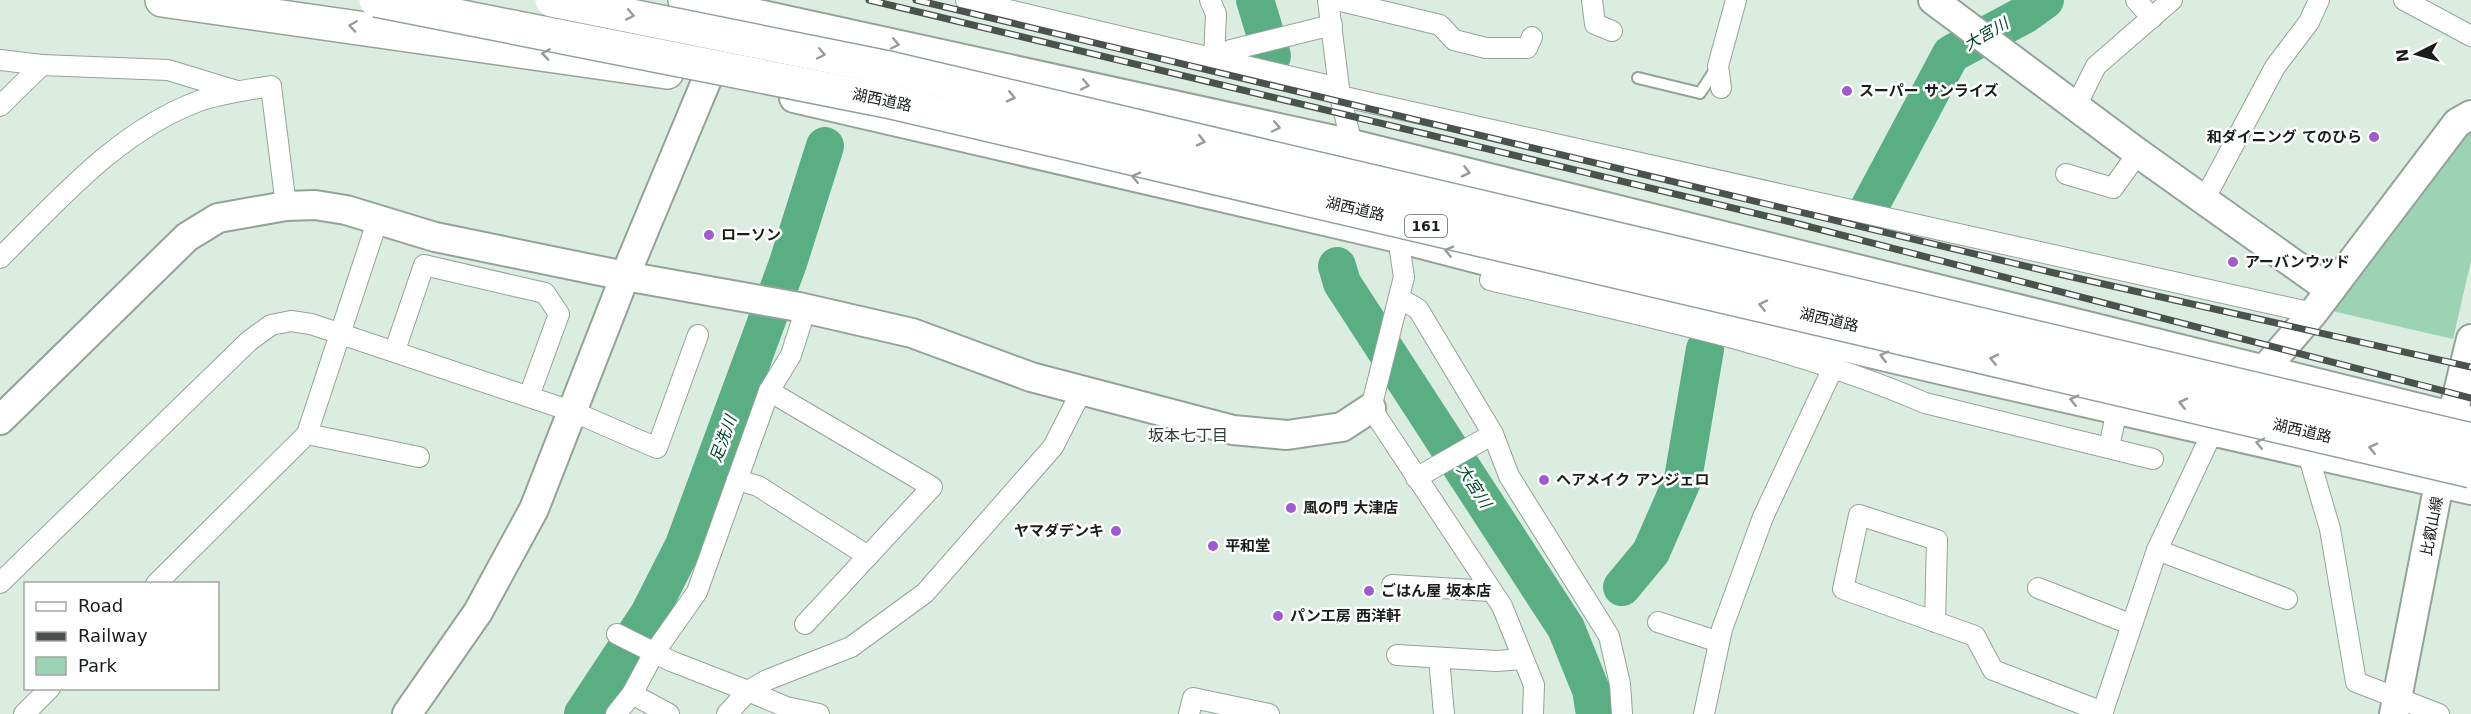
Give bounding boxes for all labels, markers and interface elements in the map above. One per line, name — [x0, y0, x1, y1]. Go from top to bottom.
one-way arrow — [625, 8, 635, 20]
water label: 大宮川 — [1960, 13, 2013, 54]
one-way arrow — [348, 20, 358, 32]
north arrow — [2387, 24, 2447, 84]
one-way arrow — [890, 37, 900, 50]
one-way arrow — [816, 46, 826, 59]
text: N — [2392, 48, 2413, 63]
one-way arrow — [541, 49, 551, 61]
one-way arrow — [1080, 78, 1090, 91]
place label: スーパー サンライズ — [1859, 82, 1999, 100]
marker: スーパー サンライズ — [1840, 84, 1854, 98]
street label: 湖西道路 — [851, 85, 913, 115]
one-way arrow — [1006, 89, 1016, 102]
one-way arrow — [1271, 120, 1281, 133]
place label: 和ダイニング てのひら — [2207, 128, 2362, 146]
marker: 和ダイニング てのひら — [2367, 130, 2381, 144]
one-way arrow — [1196, 134, 1206, 147]
one-way arrow — [1460, 165, 1470, 178]
one-way arrow — [1132, 172, 1142, 185]
street label: 湖西道路 — [1324, 193, 1386, 225]
road number: 161 — [1405, 215, 1447, 237]
place label: ローソン — [721, 226, 781, 244]
marker: ローソン — [702, 228, 716, 242]
one-way arrow — [1445, 245, 1455, 258]
place label: アーバンウッド — [2245, 253, 2350, 271]
marker: アーバンウッド — [2226, 255, 2240, 269]
one-way arrow — [1758, 299, 1768, 312]
street label: 湖西道路 — [1798, 304, 1860, 336]
one-way arrow — [1879, 351, 1889, 364]
one-way arrow — [1989, 353, 1999, 366]
one-way arrow — [2069, 395, 2079, 408]
one-way arrow — [2179, 397, 2189, 410]
water label: 足洗川 — [706, 411, 741, 465]
street label: 湖西道路 — [2271, 415, 2333, 447]
district label: 坂本七丁目 — [1148, 426, 1228, 445]
one-way arrow — [2256, 438, 2266, 451]
one-way arrow — [2368, 442, 2378, 455]
water label: 大宮川 — [1453, 461, 1496, 513]
place label: ヘアメイク アンジェロ — [1556, 471, 1710, 489]
marker: ヘアメイク アンジェロ — [1537, 473, 1551, 487]
street label: 比叡山線 — [2417, 495, 2447, 557]
place label: 風の門 大津店 — [1303, 499, 1398, 517]
marker: 風の門 大津店 — [1284, 501, 1298, 515]
place label: ヤマダデンキ — [1014, 522, 1104, 540]
marker: ヤマダデンキ — [1109, 524, 1123, 538]
place label: 平和堂 — [1225, 537, 1270, 555]
marker: 平和堂 — [1206, 539, 1220, 553]
legend — [24, 582, 219, 690]
place label: ごはん屋 坂本店 — [1381, 582, 1491, 600]
marker: ごはん屋 坂本店 — [1362, 584, 1376, 598]
text: Road — [78, 595, 123, 616]
place label: パン工房 西洋軒 — [1290, 607, 1401, 625]
marker: パン工房 西洋軒 — [1271, 609, 1285, 623]
text: Railway — [78, 625, 148, 646]
text: Park — [78, 655, 117, 676]

